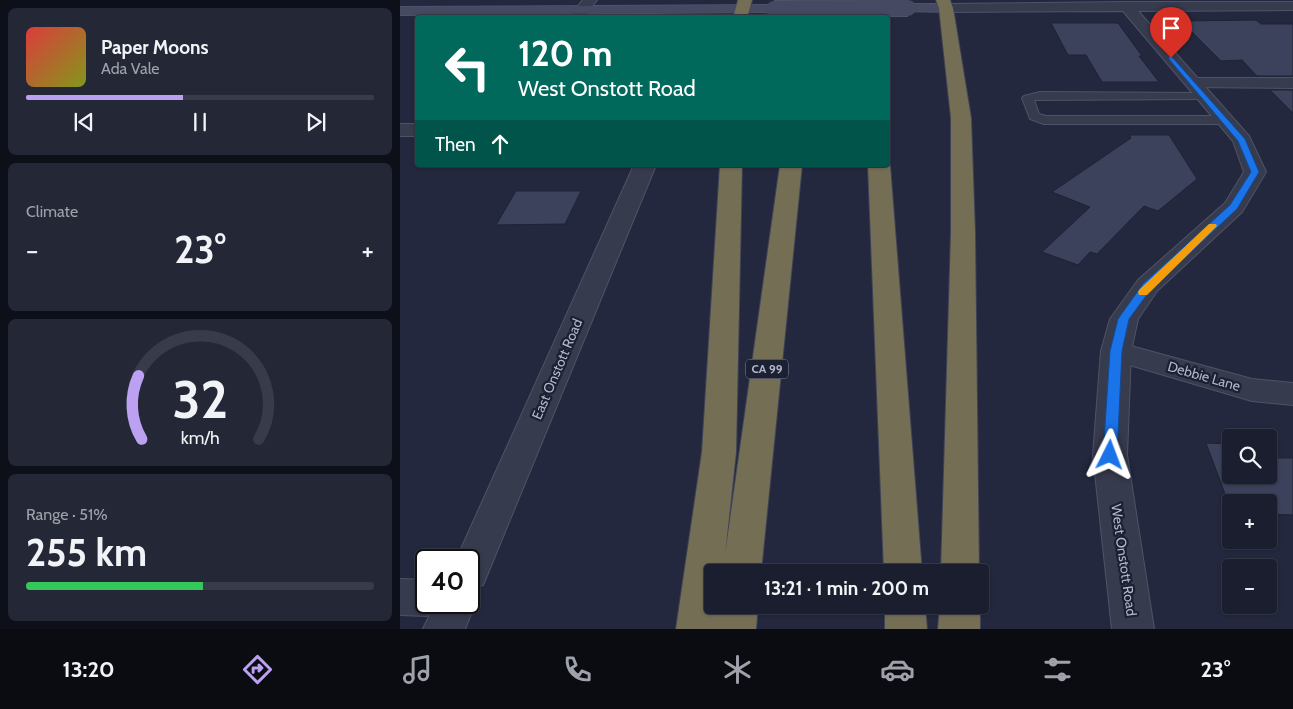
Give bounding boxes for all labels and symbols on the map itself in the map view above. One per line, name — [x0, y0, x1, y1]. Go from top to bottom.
pin — [1150, 7, 1192, 58]
street label: East Onstott Road — [528, 316, 586, 422]
street label: Debbie Lane — [1166, 357, 1242, 395]
road number: CA 99 — [746, 359, 788, 378]
position arrow — [1083, 428, 1135, 480]
street label: West Onstott Road — [1107, 503, 1141, 617]
speed limit sign: 40 — [415, 549, 480, 614]

